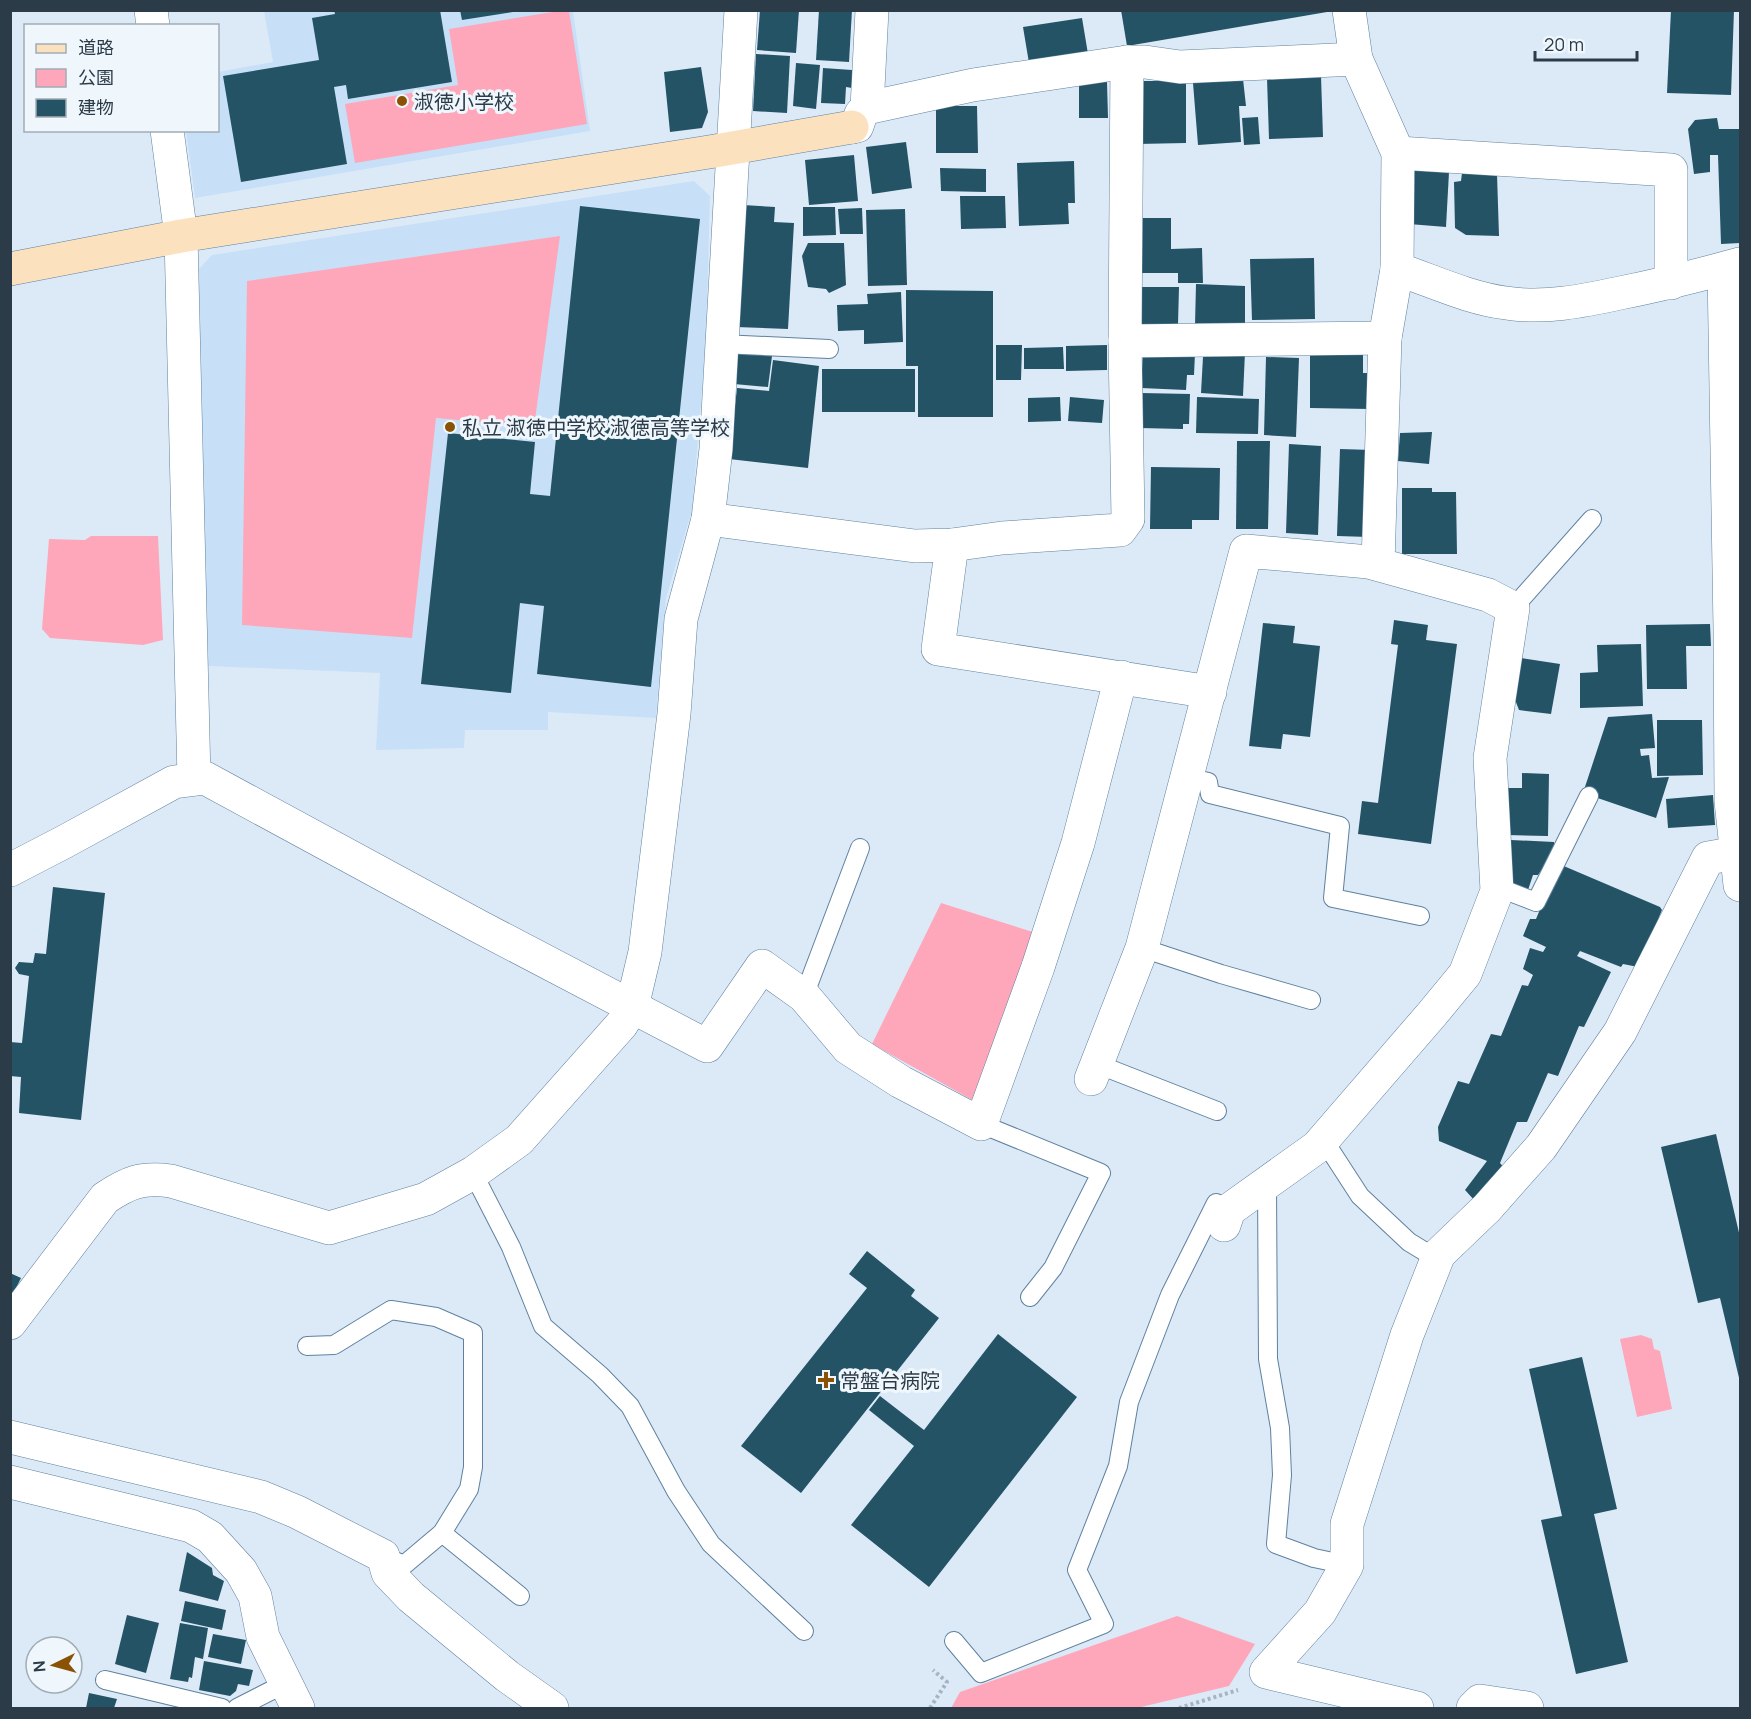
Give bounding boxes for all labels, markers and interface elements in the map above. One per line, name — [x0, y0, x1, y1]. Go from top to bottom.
legend — [24, 24, 219, 132]
scale bar — [1535, 24, 1637, 62]
text: 20 m — [1544, 32, 1584, 56]
text: 道路 — [78, 35, 114, 59]
text: 公園 — [78, 65, 114, 89]
place label: 淑徳小学校 — [414, 88, 514, 115]
marker: 淑徳小学校 — [395, 94, 409, 108]
text: 建物 — [78, 95, 114, 119]
place label: 私立 淑徳中学校 淑徳高等学校 — [462, 414, 730, 441]
marker: 私立 淑徳中学校 淑徳高等学校 — [443, 420, 457, 434]
place label: 常盤台病院 — [840, 1367, 940, 1394]
marker: 常盤台病院 — [817, 1371, 835, 1389]
north arrow — [24, 1635, 84, 1695]
text: N — [28, 1660, 51, 1673]

